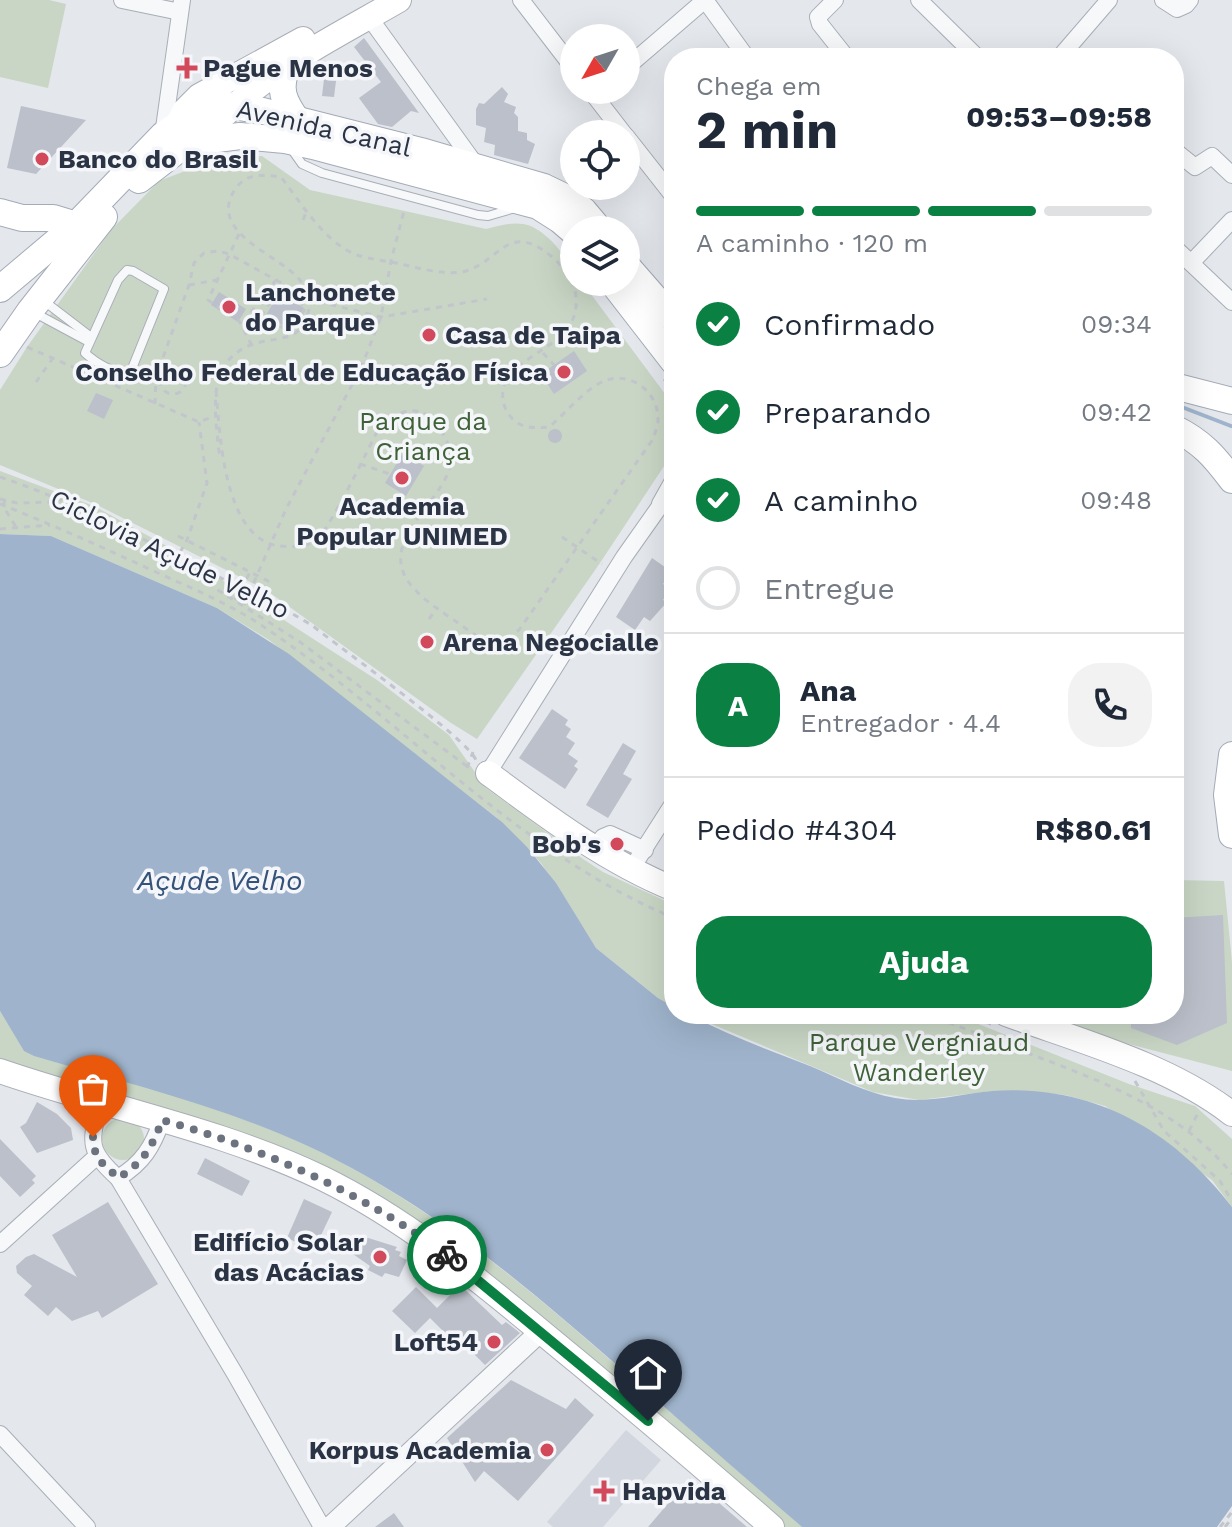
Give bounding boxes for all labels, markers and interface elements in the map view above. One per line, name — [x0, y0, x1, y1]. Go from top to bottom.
north arrow — [560, 24, 640, 104]
map controls — [560, 24, 640, 296]
place label: Pague Menos — [203, 53, 373, 83]
marker: Pague Menos — [178, 59, 196, 77]
text: Chega em — [696, 71, 822, 101]
street label: Avenida Canal — [234, 93, 414, 163]
text: 09:53–09:58 — [966, 99, 1152, 134]
text: 2 min — [696, 100, 838, 161]
button: locate — [560, 120, 640, 200]
place label: Banco do Brasil — [58, 144, 258, 174]
marker: Banco do Brasil — [33, 150, 51, 168]
button: layers — [560, 216, 640, 296]
text: A caminho · 120 m — [696, 228, 928, 258]
place label: Lanchonete do Parque — [245, 277, 396, 337]
marker: Lanchonete do Parque — [220, 298, 238, 316]
icon: check — [696, 302, 740, 346]
text: Confirmado — [764, 307, 935, 342]
text: 09:34 — [1081, 309, 1152, 339]
place label: Casa de Taipa — [445, 320, 621, 350]
marker: Casa de Taipa — [420, 326, 438, 344]
place label: Conselho Federal de Educação Física — [75, 357, 548, 387]
marker: Conselho Federal de Educação Física — [555, 363, 573, 381]
icon: check — [696, 390, 740, 434]
text: Preparando — [764, 395, 931, 430]
text: 09:42 — [1081, 397, 1152, 427]
park label: Parque da Criança — [359, 406, 487, 466]
marker: Academia Popular UNIMED — [393, 469, 411, 487]
icon: check — [696, 478, 740, 522]
street label: Ciclovia Açude Velho — [46, 483, 294, 625]
text: A caminho — [764, 483, 918, 518]
text: 09:48 — [1080, 485, 1152, 515]
place label: Academia Popular UNIMED — [296, 491, 508, 551]
text: Entregue — [764, 571, 895, 606]
place label: Arena Negocialle — [443, 627, 659, 657]
marker: Arena Negocialle — [418, 633, 436, 651]
button: phone — [1068, 663, 1152, 747]
text: Ana — [800, 673, 856, 708]
text: A — [728, 688, 748, 723]
text: Entregador · 4.4 — [800, 708, 1001, 738]
text: Pedido #4304 — [696, 812, 897, 847]
text: R$80.61 — [1035, 812, 1152, 847]
place label: Bob's — [532, 829, 601, 859]
marker: Bob's — [608, 835, 626, 853]
water label: Açude Velho — [136, 864, 303, 897]
button: Ajuda — [696, 916, 1152, 1008]
park label: Parque Vergniaud Wanderley — [809, 1027, 1029, 1087]
pin — [59, 1055, 127, 1137]
icon: bag — [71, 1067, 115, 1111]
courier — [407, 1215, 487, 1295]
place label: Edifício Solar das Acácias — [193, 1227, 365, 1287]
icon: bike — [425, 1233, 469, 1277]
marker: Edifício Solar das Acácias — [371, 1248, 389, 1266]
place label: Loft54 — [394, 1327, 478, 1357]
marker: Loft54 — [485, 1333, 503, 1351]
pin — [614, 1339, 682, 1421]
icon: home — [626, 1351, 670, 1395]
place label: Korpus Academia — [309, 1435, 531, 1465]
marker: Korpus Academia — [538, 1441, 556, 1459]
place label: Hapvida — [622, 1476, 726, 1506]
marker: Hapvida — [593, 1480, 615, 1502]

